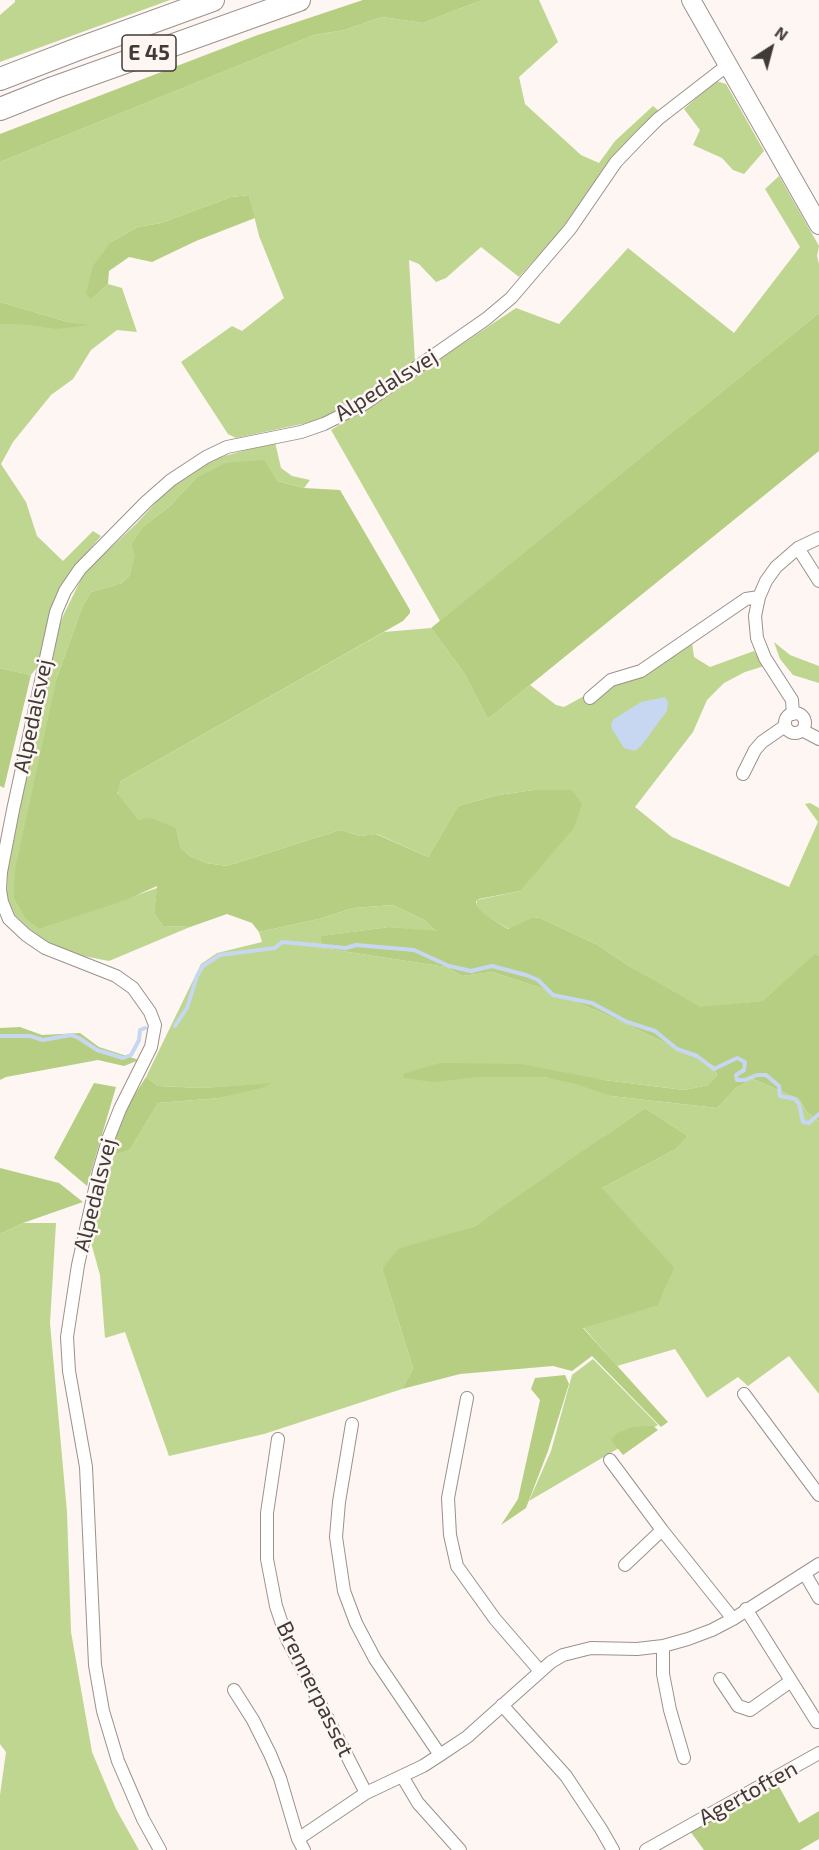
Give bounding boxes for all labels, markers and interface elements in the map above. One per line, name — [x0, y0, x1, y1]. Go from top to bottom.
north arrow — [741, 18, 801, 78]
text: N — [772, 22, 792, 44]
road number: E 45 — [122, 35, 176, 71]
street label: Alpedalsvej — [330, 343, 442, 427]
street label: Alpedalsvej — [8, 657, 58, 775]
street label: Alpedalsvej — [68, 1136, 122, 1254]
street label: Brennerpasset — [271, 1617, 359, 1761]
street label: Agertoften — [694, 1755, 802, 1831]

